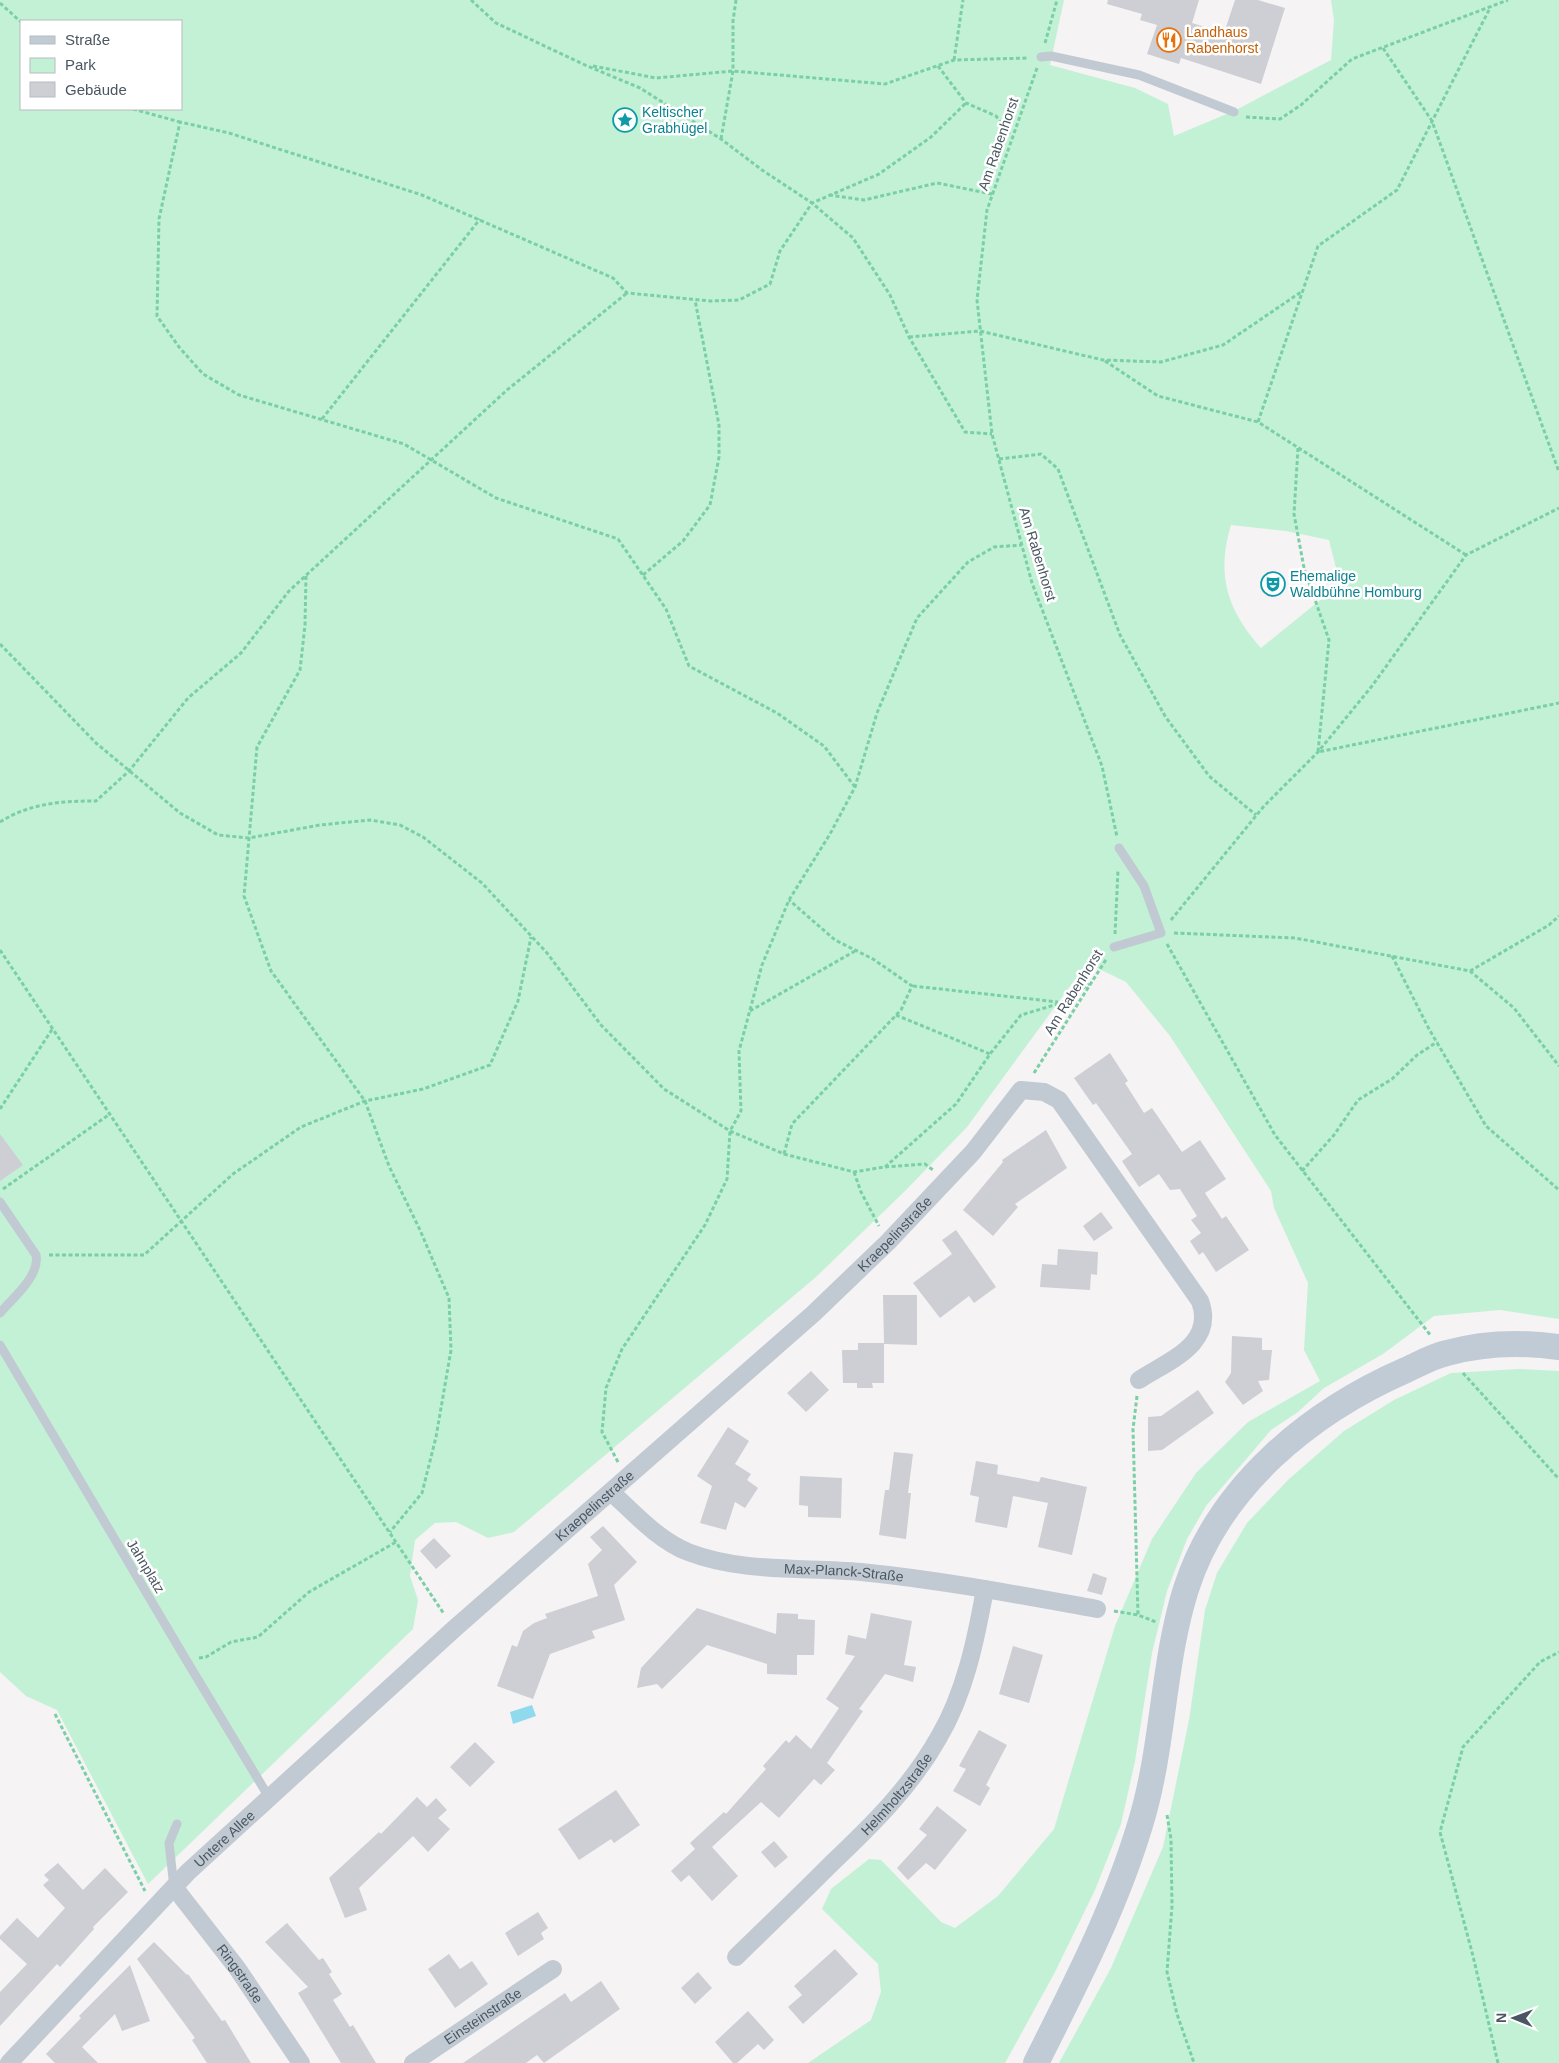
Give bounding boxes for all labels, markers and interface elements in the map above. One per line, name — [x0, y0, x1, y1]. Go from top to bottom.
legend — [20, 20, 182, 110]
place label: Landhaus Rabenhorst — [1186, 24, 1258, 56]
restaurant icon: Landhaus Rabenhorst — [1156, 27, 1182, 53]
text: Straße — [65, 31, 110, 48]
text: Park — [65, 56, 96, 73]
text: Gebäude — [65, 81, 127, 98]
street label: Am Rabenhorst — [975, 95, 1021, 193]
place label: Keltischer Grabhügel — [642, 104, 707, 136]
place icon: Keltischer Grabhügel — [612, 107, 638, 133]
street label: Am Rabenhorst — [1016, 505, 1060, 603]
place label: Ehemalige Waldbühne Homburg — [1290, 568, 1422, 600]
theatre icon: Ehemalige Waldbühne Homburg — [1260, 571, 1286, 597]
street label: Am Rabenhorst — [1040, 946, 1106, 1037]
street label: Kraepelinstraße — [854, 1193, 935, 1275]
street label: Kraepelinstraße — [552, 1467, 637, 1544]
street label: Jahnplatz — [124, 1536, 168, 1596]
street label: Max-Planck-Straße — [784, 1561, 905, 1585]
street label: Helmholtzstraße — [858, 1750, 935, 1838]
street label: Untere Allee — [191, 1807, 258, 1870]
street label: Ringstraße — [214, 1941, 266, 2006]
street label: Einsteinstraße — [441, 1984, 525, 2048]
north arrow — [1489, 1993, 1539, 2043]
text: N — [1493, 2013, 1509, 2023]

